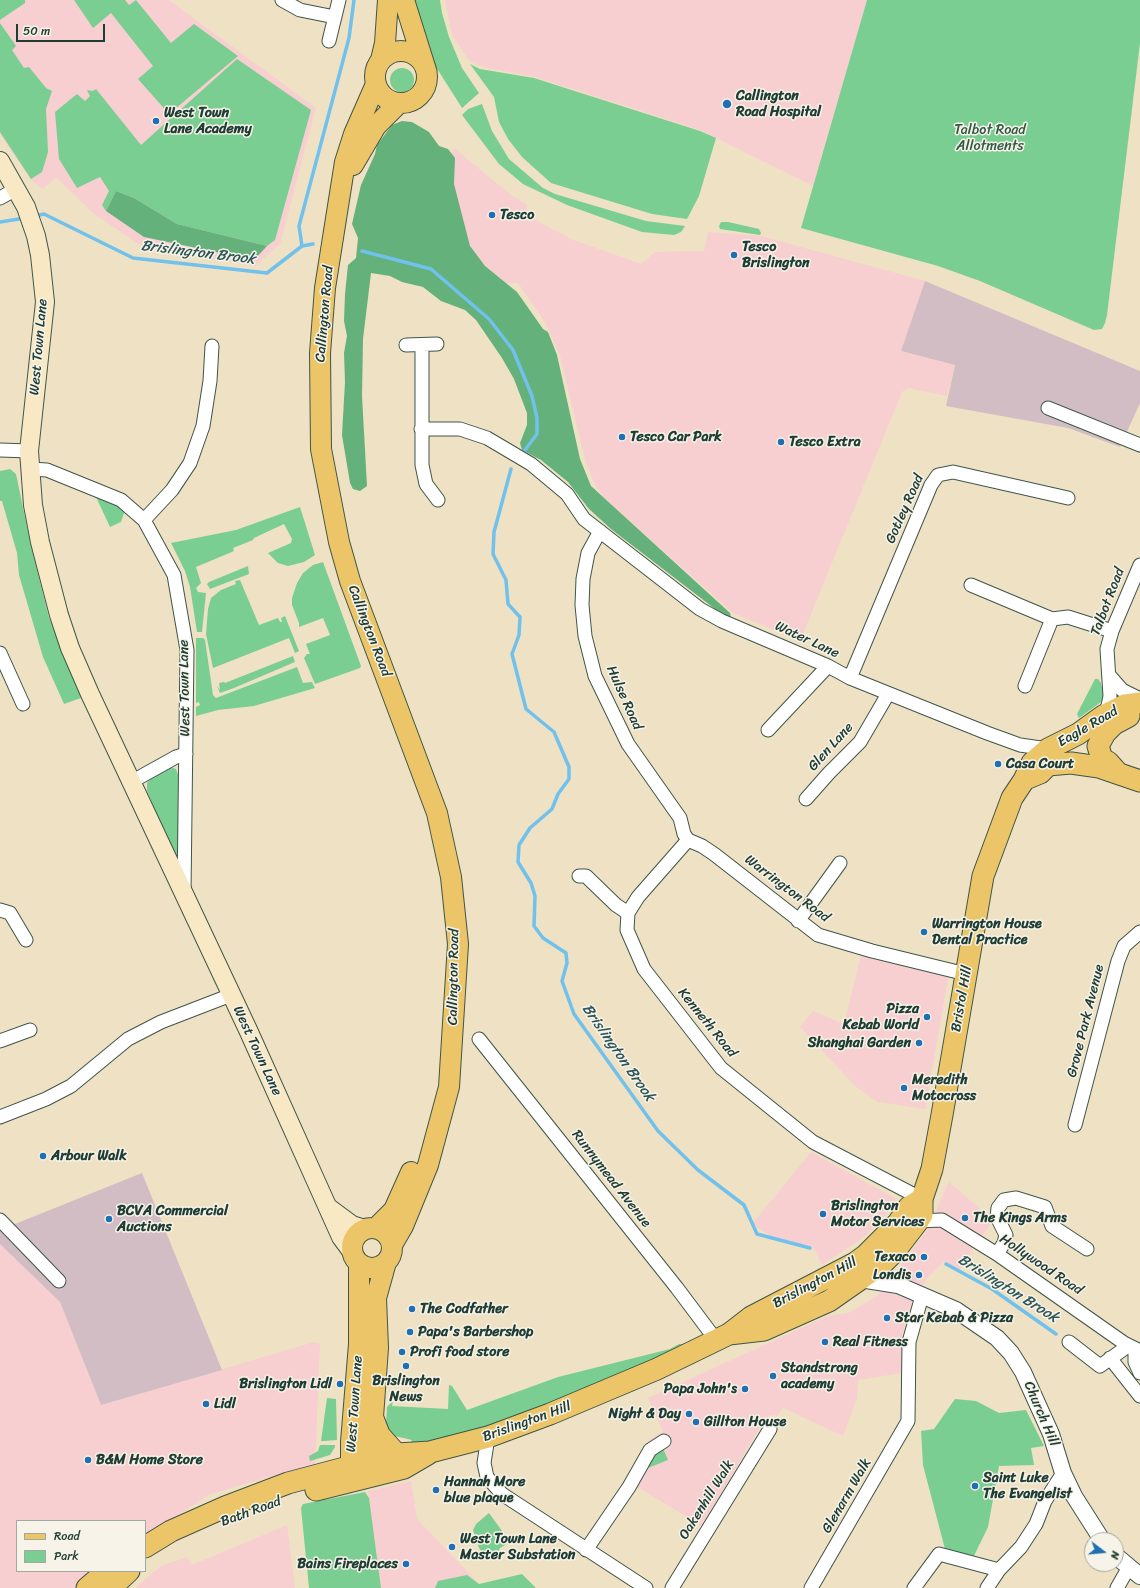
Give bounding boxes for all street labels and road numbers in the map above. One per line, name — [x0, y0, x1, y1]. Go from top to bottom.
street label: Callington Road — [312, 265, 338, 363]
street label: West Town Lane — [26, 298, 52, 396]
street label: Gotley Road — [882, 472, 928, 546]
street label: Talbot Road — [1087, 566, 1129, 638]
street label: Callington Road — [344, 583, 394, 679]
street label: Water Lane — [772, 618, 842, 662]
street label: West Town Lane — [176, 639, 194, 737]
street label: Hulse Road — [602, 663, 646, 733]
street label: Eagle Road — [1055, 703, 1121, 751]
street label: Glen Lane — [805, 719, 857, 775]
street label: Warrington Road — [741, 852, 833, 926]
street label: Callington Road — [445, 929, 463, 1025]
street label: Grove Park Avenue — [1064, 963, 1108, 1079]
street label: Bristol Hill — [948, 965, 976, 1033]
street label: Kenneth Road — [674, 985, 740, 1061]
street label: West Town Lane — [229, 1004, 285, 1098]
street label: Runnymead Avenue — [568, 1127, 654, 1231]
street label: Hollywood Road — [996, 1231, 1086, 1299]
street label: Brislington Hill — [770, 1254, 860, 1312]
street label: West Town Lane — [343, 1355, 367, 1453]
street label: Church Hill — [1020, 1379, 1062, 1449]
street label: Brislington Hill — [480, 1398, 574, 1446]
street label: Glenarm Walk — [819, 1455, 875, 1537]
street label: Oakenhill Walk — [676, 1457, 738, 1543]
street label: Bath Road — [219, 1493, 283, 1531]

